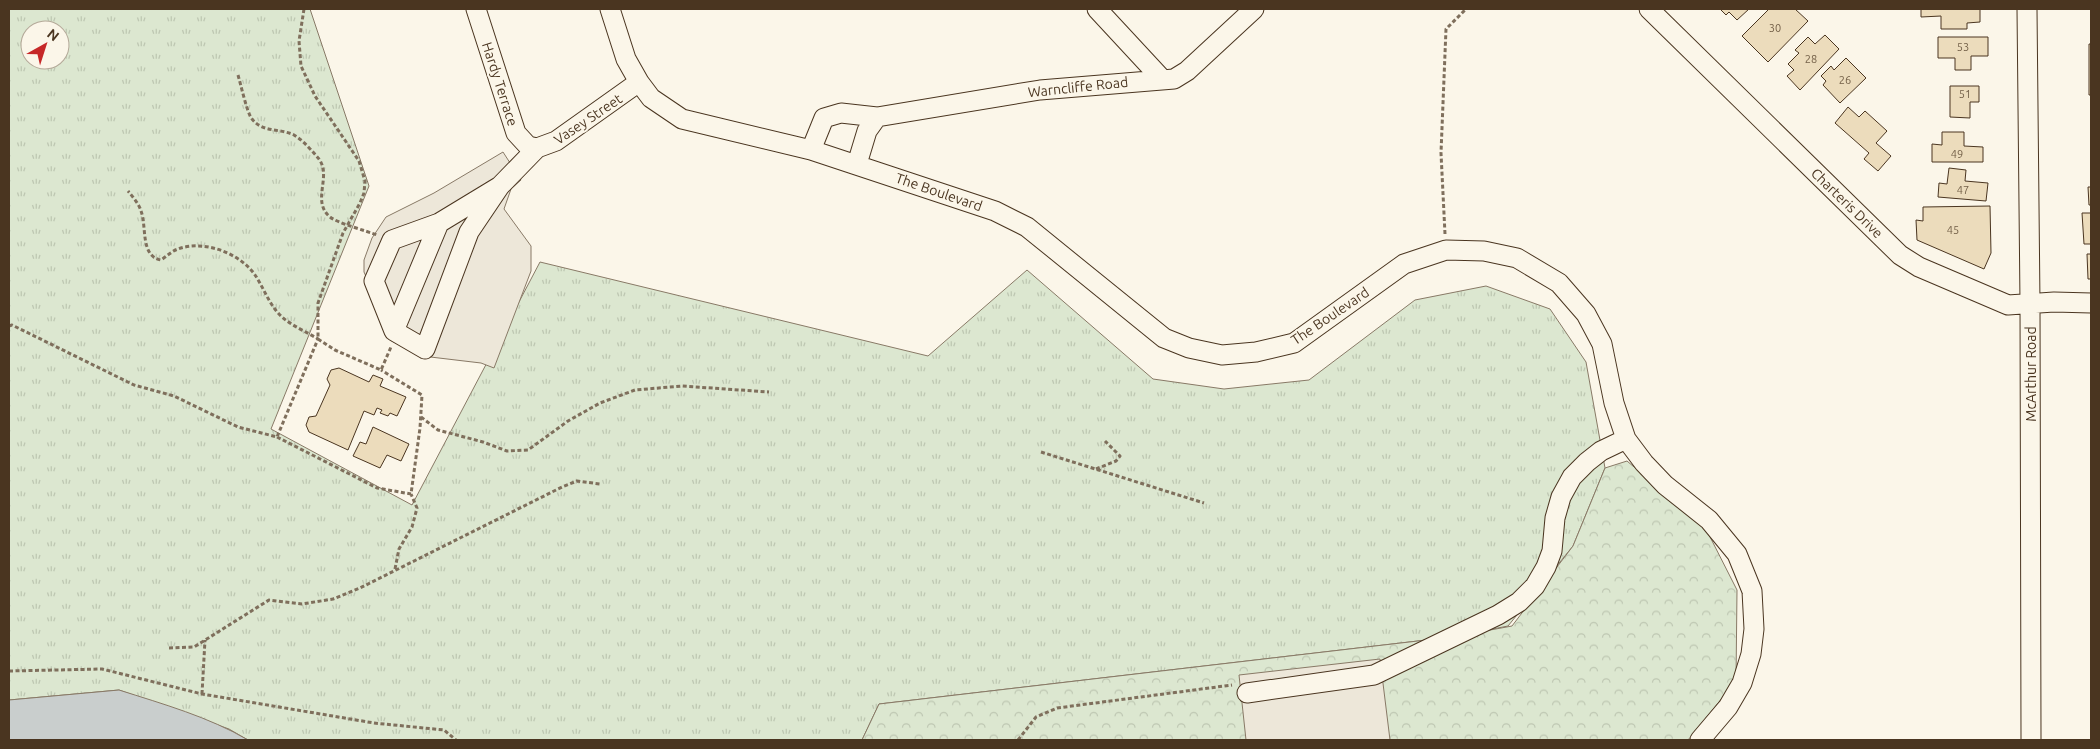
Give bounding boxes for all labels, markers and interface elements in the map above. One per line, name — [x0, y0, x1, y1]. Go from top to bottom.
north arrow — [20, 20, 70, 70]
house number: 30 — [1769, 22, 1781, 34]
text: N — [44, 25, 62, 44]
street label: Hardy Terrace — [479, 40, 521, 128]
house number: 53 — [1957, 41, 1969, 53]
house number: 28 — [1805, 53, 1817, 65]
street label: Warncliffe Road — [1027, 74, 1129, 100]
house number: 26 — [1839, 74, 1851, 86]
house number: 51 — [1959, 88, 1971, 100]
street label: Vasey Street — [551, 90, 626, 148]
house number: 49 — [1951, 148, 1963, 160]
street label: Charteris Drive — [1808, 165, 1886, 241]
street label: The Boulevard — [894, 170, 984, 214]
house number: 47 — [1957, 184, 1969, 196]
house number: 45 — [1947, 224, 1959, 236]
street label: The Boulevard — [1288, 284, 1372, 348]
street label: McArthur Road — [2023, 326, 2039, 422]

